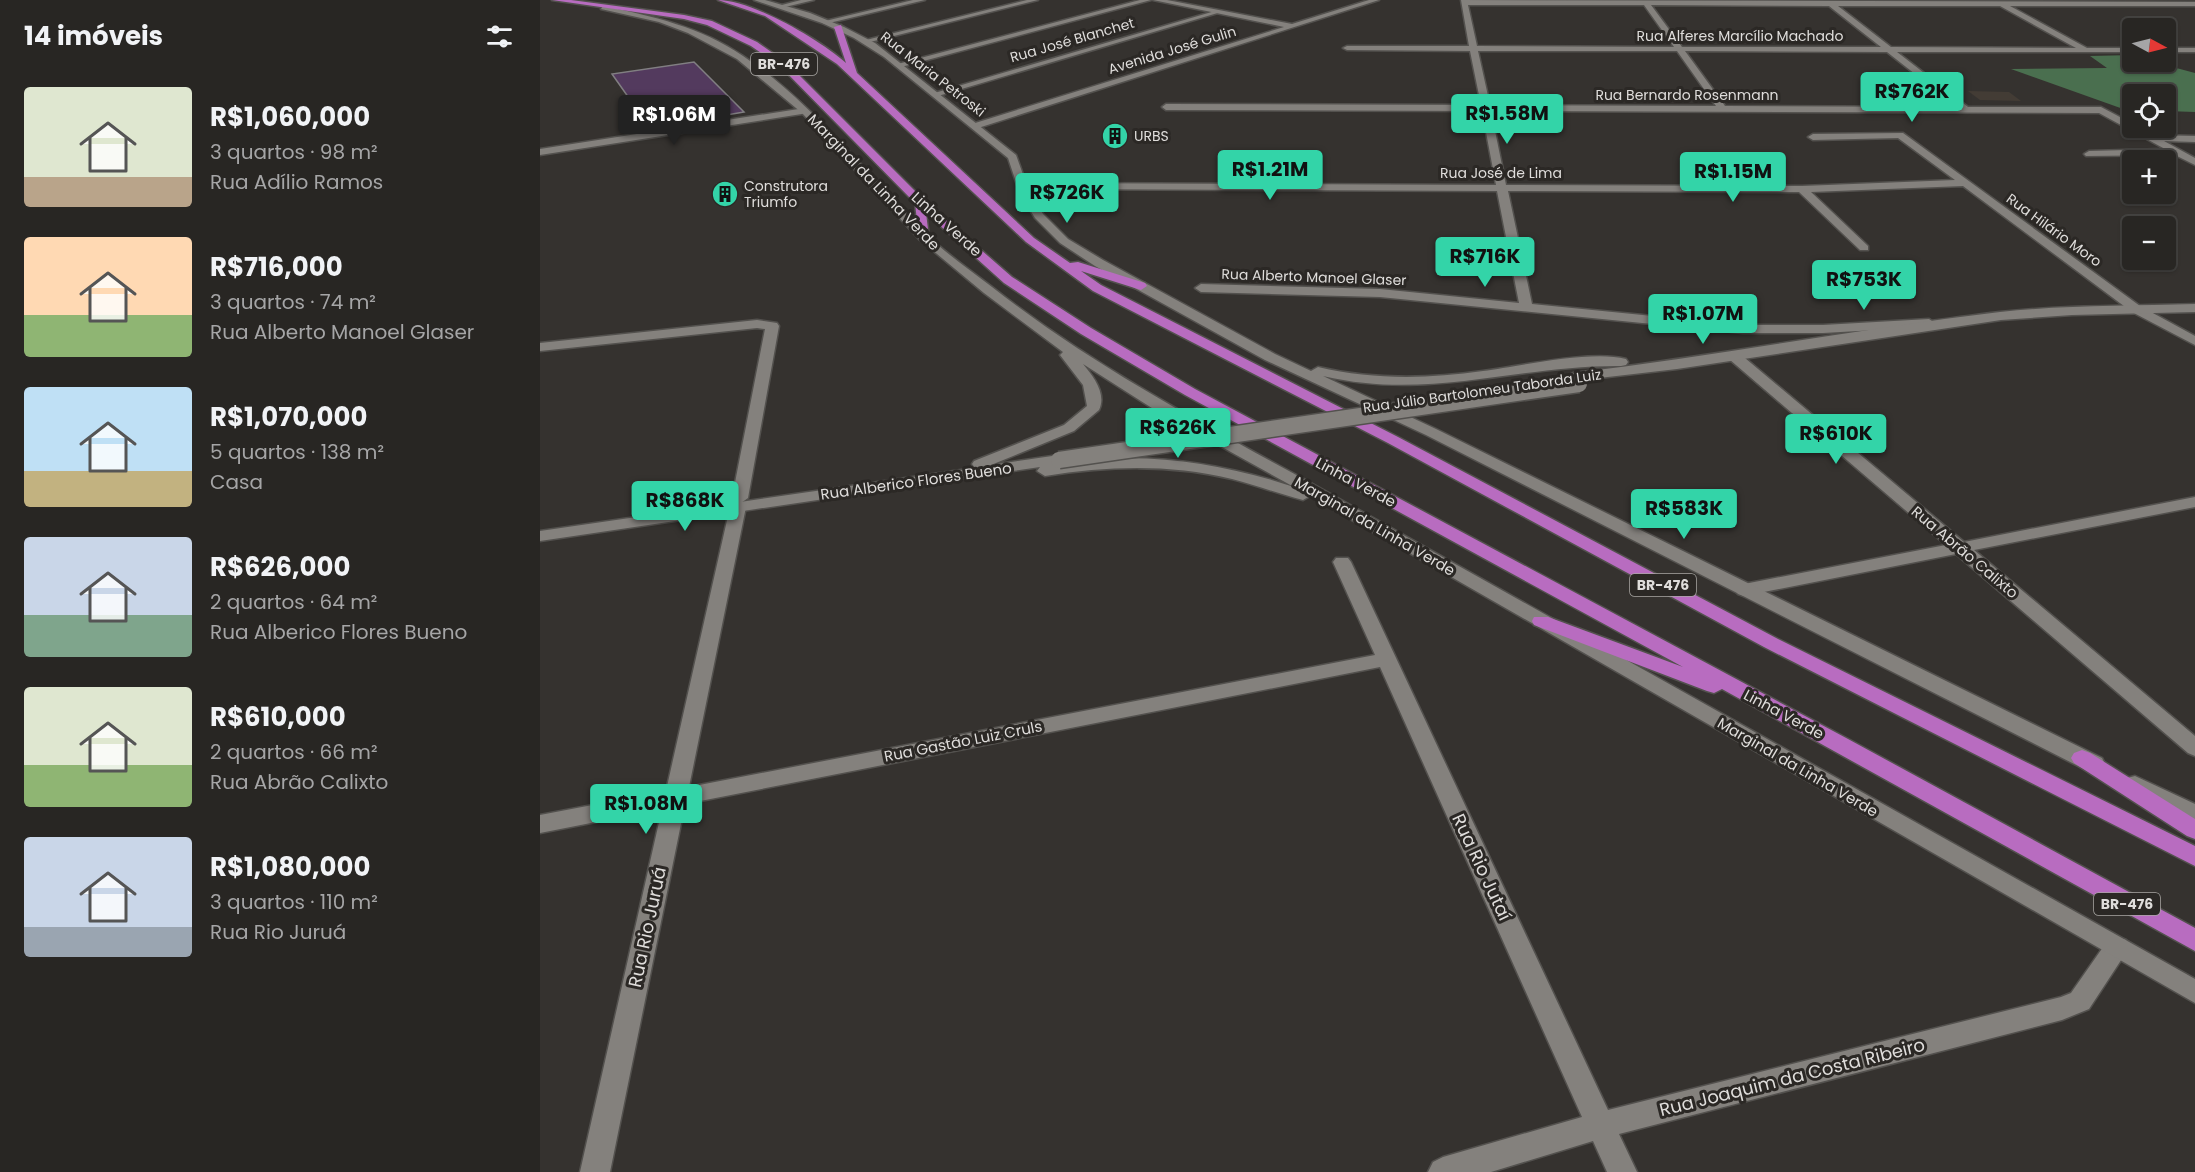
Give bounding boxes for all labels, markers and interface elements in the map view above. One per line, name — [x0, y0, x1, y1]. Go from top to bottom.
street label: Rua José Blanchet — [1007, 13, 1137, 67]
text: 14 imóveis — [24, 18, 163, 54]
north arrow — [2122, 18, 2176, 72]
map controls — [2122, 18, 2176, 270]
icon: filters — [483, 20, 516, 53]
street label: Avenida José Gulin — [1106, 21, 1238, 79]
street label: Rua Alferes Marcílio Machado — [1637, 26, 1843, 46]
street label: Rua Maria Petroski — [876, 27, 990, 121]
road number: BR-476 — [751, 53, 817, 75]
pin: R$762K — [1863, 72, 1961, 123]
text: R$762K — [1875, 77, 1950, 105]
button: locate — [2122, 84, 2176, 138]
street label: Rua Bernardo Rosenmann — [1595, 85, 1779, 105]
pin: R$1.58M — [1452, 94, 1562, 145]
pin: R$1.06M — [619, 95, 729, 146]
text: R$1,060,000 — [210, 99, 370, 135]
text: R$1.58M — [1465, 99, 1549, 127]
text: R$1.06M — [632, 100, 716, 128]
street label: Marginal da Linha Verde — [803, 109, 945, 255]
icon: home — [72, 111, 144, 183]
building icon: URBS — [1100, 121, 1130, 151]
place label: URBS — [1134, 126, 1169, 146]
text: 3 quartos · 98 m² — [210, 138, 378, 166]
pin: R$1.21M — [1215, 150, 1325, 201]
button: + — [2122, 150, 2176, 204]
pin: R$1.15M — [1678, 152, 1788, 203]
text: R$1.21M — [1232, 155, 1308, 183]
text: R$1.15M — [1694, 157, 1772, 185]
street label: Rua José de Lima — [1440, 163, 1562, 183]
text: Rua Adílio Ramos — [210, 168, 383, 196]
pin: R$726K — [1018, 173, 1116, 224]
place label: Construtora Triumfo — [744, 176, 828, 212]
text: R$726K — [1030, 178, 1105, 206]
building icon: Construtora Triumfo — [710, 179, 740, 209]
street label: Linha Verde — [907, 187, 987, 261]
street label: Rua Hilário Moro — [2002, 189, 2106, 271]
button: − — [2122, 216, 2176, 270]
pin: R$716K — [1436, 237, 1534, 288]
text: R$716K — [1449, 242, 1521, 270]
text: R$716,000 — [210, 249, 343, 285]
pin: R$753K — [1815, 260, 1913, 311]
icon: home — [72, 261, 144, 333]
street label: Rua Alberto Manoel Glaser — [1221, 264, 1407, 290]
text: R$753K — [1826, 265, 1902, 293]
text: 3 quartos · 74 m² — [210, 288, 376, 316]
pin: R$1.07M — [1648, 294, 1758, 345]
text: R$1.07M — [1662, 299, 1744, 327]
text: Rua Alberto Manoel Glaser — [210, 318, 474, 346]
street label: Rua Júlio Bartolomeu Taborda Luiz — [1362, 364, 1602, 418]
text: R$1,070,000 — [210, 399, 367, 435]
pin: R$626K — [1129, 408, 1227, 459]
icon: home — [72, 411, 144, 483]
text: R$626K — [1139, 413, 1217, 441]
pin: R$610K — [1787, 414, 1885, 465]
text: R$610K — [1799, 419, 1873, 447]
text: 5 quartos · 138 m² — [210, 438, 384, 466]
street label: Linha Verde — [1312, 452, 1400, 512]
street label: Rua Alberico Flores Bueno — [819, 457, 1013, 505]
text: Casa — [210, 468, 263, 496]
street label: Marginal da Linha Verde — [1291, 471, 1459, 581]
pin: R$868K — [636, 481, 734, 532]
text: R$868K — [646, 486, 724, 514]
pin: R$583K — [1635, 489, 1733, 540]
text: R$583K — [1645, 494, 1723, 522]
street label: Rua Abrão Calixto — [1907, 501, 2023, 603]
text: R$626,000 — [210, 549, 350, 585]
icon: home — [72, 561, 144, 633]
road number: BR-476 — [1630, 574, 1696, 596]
text: 2 quartos · 64 m² — [210, 588, 377, 616]
text: Rua Alberico Flores Bueno — [210, 618, 467, 646]
street label: Linha Verde — [1740, 684, 1828, 744]
text: R$610,000 — [210, 699, 346, 735]
icon: home — [72, 711, 144, 783]
street label: Marginal da Linha Verde — [1714, 712, 1882, 822]
street label: Rua Gastão Luiz Cruls — [882, 715, 1044, 767]
text: 2 quartos · 66 m² — [210, 738, 378, 766]
text: Rua Abrão Calixto — [210, 768, 388, 796]
pin: R$1.08M — [591, 784, 701, 835]
text: R$1.08M — [604, 789, 688, 817]
street label: Rua Rio Jutaí — [1446, 809, 1518, 925]
text: R$1,080,000 — [210, 849, 370, 885]
icon: home — [72, 861, 144, 933]
street label: Rua Rio Juruá — [622, 864, 672, 990]
text: 3 quartos · 110 m² — [210, 888, 378, 916]
road number: BR-476 — [2094, 893, 2160, 915]
text: Rua Rio Juruá — [210, 918, 346, 946]
street label: Rua Joaquim da Costa Ribeiro — [1657, 1032, 1927, 1122]

